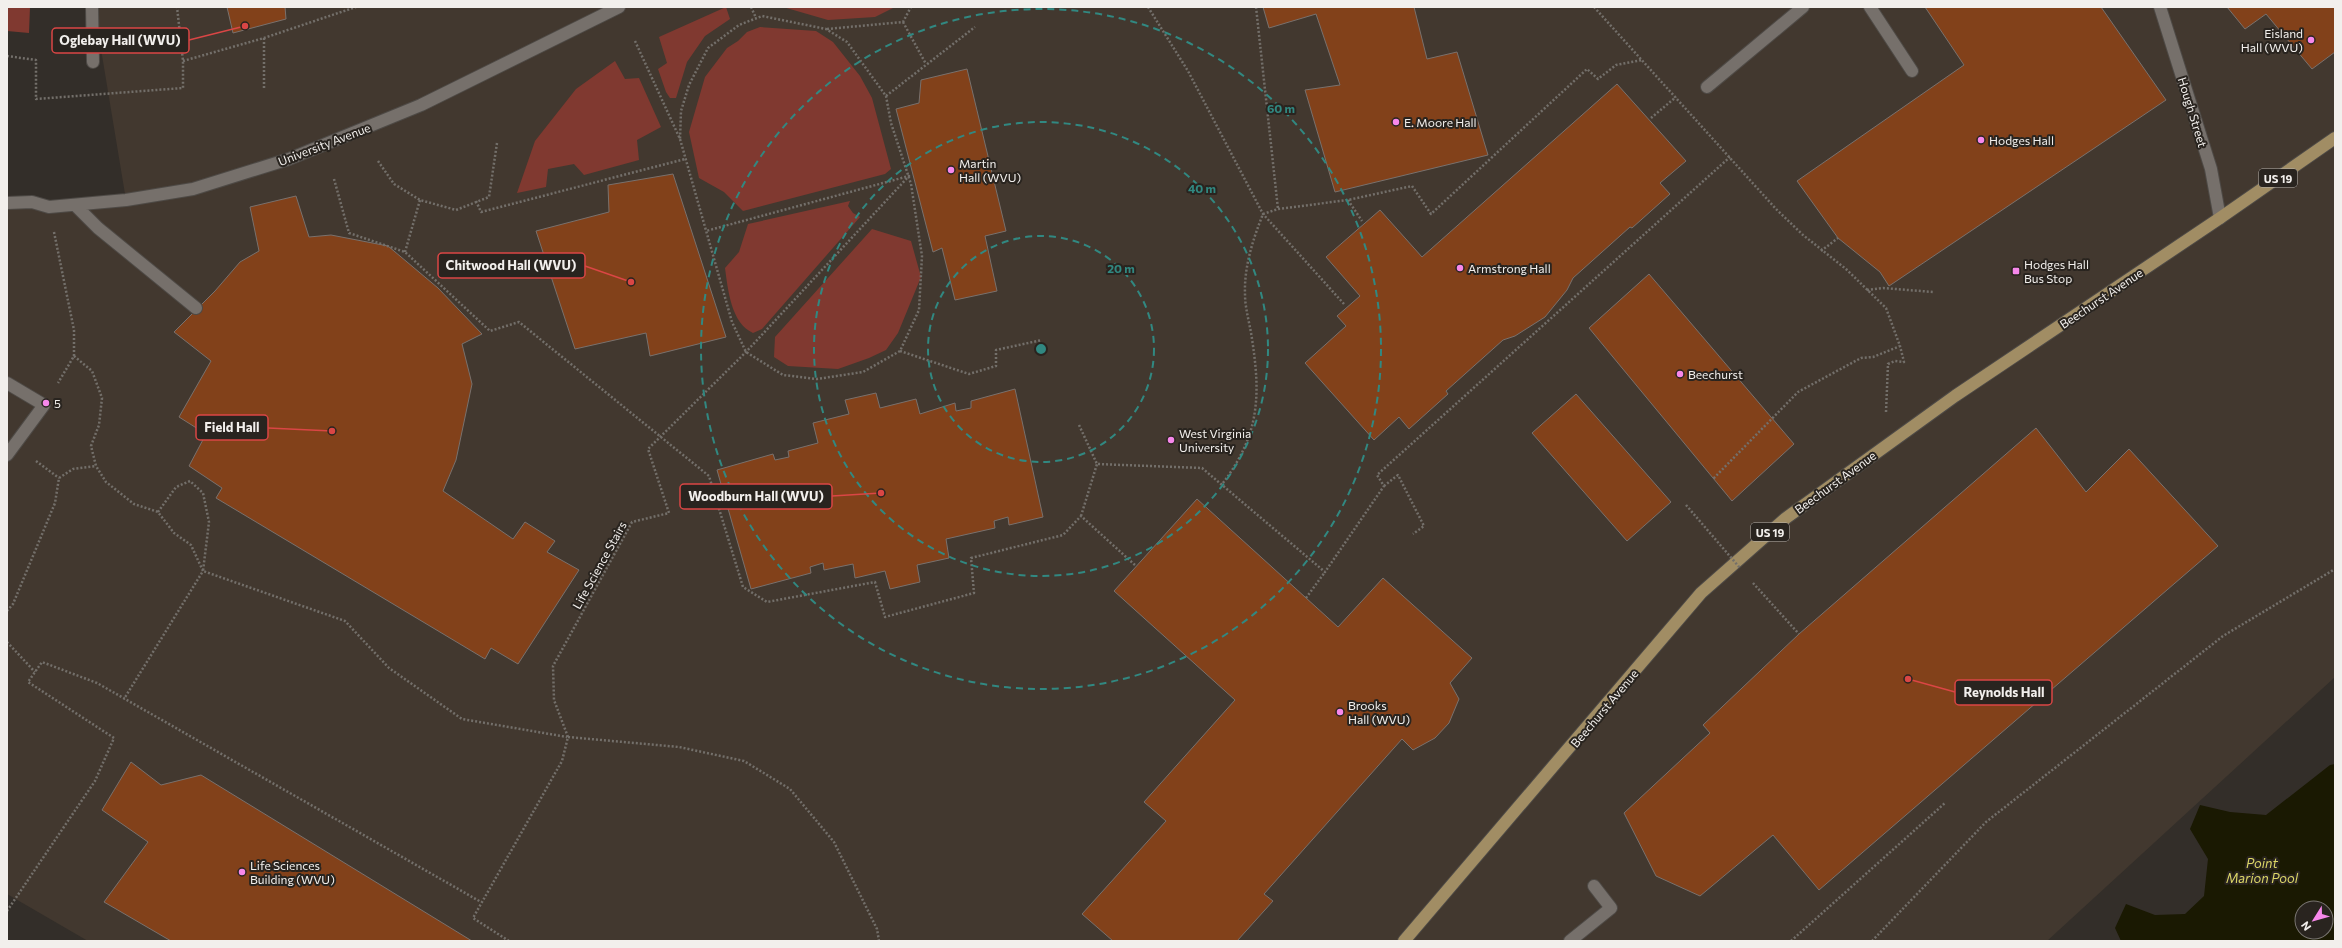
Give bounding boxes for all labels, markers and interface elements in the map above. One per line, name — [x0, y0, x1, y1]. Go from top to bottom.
place label: Eisland Hall (WVU) — [2241, 26, 2303, 54]
callout: Oglebay Hall (WVU) — [52, 28, 189, 53]
text: Oglebay Hall (WVU) — [59, 32, 181, 48]
marker: Eisland Hall (WVU) — [2306, 35, 2316, 45]
street label: Hough Street — [2176, 75, 2210, 149]
text: 60 m — [1267, 101, 1295, 115]
place label: E. Moore Hall — [1404, 115, 1477, 129]
marker: E. Moore Hall — [1391, 117, 1401, 127]
street label: University Avenue — [276, 120, 372, 168]
place label: Hodges Hall — [1989, 133, 2054, 147]
marker: Hodges Hall — [1976, 135, 1986, 145]
place label: Martin Hall (WVU) — [959, 156, 1021, 184]
marker: Martin Hall (WVU) — [946, 165, 956, 175]
road number: US 19 — [2259, 169, 2297, 187]
text: 40 m — [1188, 181, 1216, 195]
callout: Chitwood Hall (WVU) — [438, 253, 585, 278]
text: Chitwood Hall (WVU) — [446, 257, 576, 273]
place label: Hodges Hall Bus Stop — [2024, 257, 2089, 285]
text: 20 m — [1107, 261, 1135, 275]
place label: Armstrong Hall — [1468, 261, 1551, 275]
marker: Armstrong Hall — [1455, 263, 1465, 273]
street label: Beechurst Avenue — [2057, 265, 2145, 331]
marker: Hodges Hall Bus Stop — [2011, 266, 2021, 276]
centre of rings — [1034, 342, 1048, 356]
place label: Beechurst — [1688, 367, 1743, 381]
marker: Beechurst — [1675, 369, 1685, 379]
place label: 5 — [54, 396, 61, 410]
marker: 5 — [41, 398, 51, 408]
callout: Field Hall — [196, 415, 268, 440]
text: Field Hall — [204, 419, 260, 435]
place label: West Virginia University — [1179, 426, 1251, 454]
marker: West Virginia University — [1166, 435, 1176, 445]
street label: Beechurst Avenue — [1792, 448, 1878, 516]
callout: Woodburn Hall (WVU) — [680, 484, 832, 509]
text: Woodburn Hall (WVU) — [688, 488, 824, 504]
street label: Life Science Stairs — [569, 519, 629, 611]
road number: US 19 — [1751, 523, 1789, 541]
street label: Beechurst Avenue — [1567, 666, 1641, 750]
callout: Reynolds Hall — [1955, 680, 2052, 705]
text: Reynolds Hall — [1964, 684, 2044, 700]
place label: Brooks Hall (WVU) — [1348, 698, 1410, 726]
marker: Brooks Hall (WVU) — [1335, 707, 1345, 717]
water label: Point Marion Pool — [2226, 855, 2299, 886]
place label: Life Sciences Building (WVU) — [250, 858, 335, 886]
marker: Life Sciences Building (WVU) — [237, 867, 247, 877]
north arrow — [2294, 900, 2334, 940]
text: N — [2298, 919, 2313, 934]

